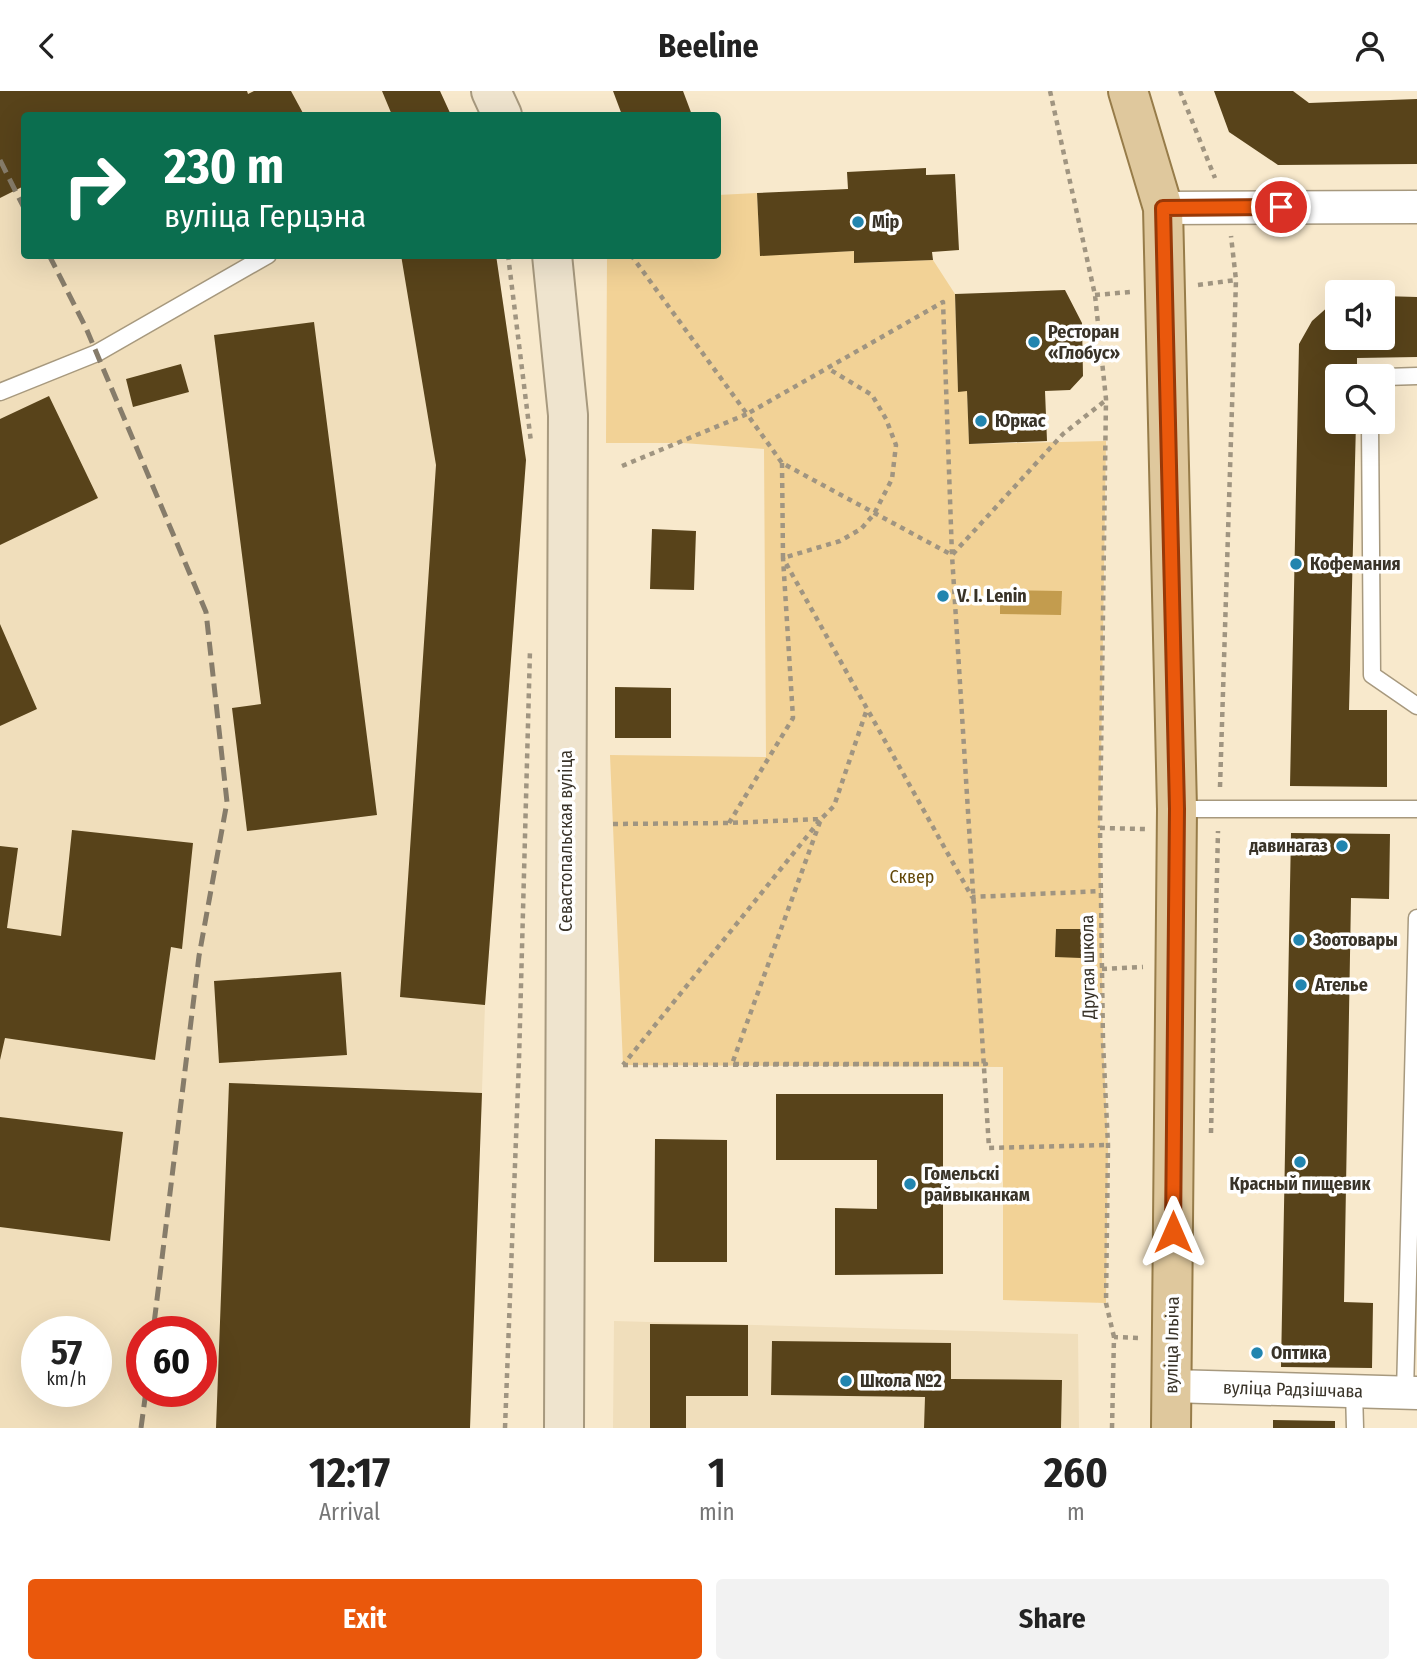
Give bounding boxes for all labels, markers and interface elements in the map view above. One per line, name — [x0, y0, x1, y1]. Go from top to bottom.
icon: back — [28, 27, 66, 65]
text: Beeline — [658, 27, 759, 65]
icon: person — [1351, 27, 1389, 65]
text: 230 m — [164, 137, 284, 196]
icon: right — [49, 140, 140, 231]
pin — [1251, 177, 1311, 237]
icon: arrive — [1262, 188, 1300, 226]
text: вуліца Герцэна — [164, 197, 366, 235]
place label: Мір — [872, 211, 900, 233]
marker: Мір — [850, 214, 866, 230]
map controls — [1325, 280, 1395, 434]
button: sound — [1325, 280, 1395, 350]
place label: Ресторан «Глобус» — [1048, 321, 1120, 364]
marker: Ресторан «Глобус» — [1026, 334, 1042, 350]
button: search — [1325, 364, 1395, 434]
place label: Юркас — [995, 410, 1046, 432]
marker: Юркас — [973, 413, 989, 429]
place label: Кофемания — [1310, 553, 1401, 575]
marker: Кофемания — [1288, 556, 1304, 572]
place label: V. I. Lenin — [956, 585, 1027, 607]
marker: V. I. Lenin — [935, 588, 951, 604]
street label: Севастопальская вуліца — [555, 750, 577, 932]
place label: давинагаз — [1248, 835, 1328, 857]
marker: давинагаз — [1334, 838, 1350, 854]
park label: Сквер — [890, 866, 934, 888]
street label: Другая школа — [1076, 914, 1100, 1020]
place label: Зоотовары — [1312, 929, 1398, 951]
marker: Зоотовары — [1291, 932, 1307, 948]
place label: Ателье — [1314, 974, 1368, 996]
marker: Ателье — [1293, 977, 1309, 993]
marker: Красный пищевик — [1292, 1154, 1308, 1170]
place label: Гомельскі райвыканкам — [924, 1163, 1030, 1206]
place label: Красный пищевик — [1229, 1173, 1372, 1195]
marker: Гомельскі райвыканкам — [902, 1176, 918, 1192]
position arrow — [1136, 1195, 1210, 1269]
street label: вуліца Ільіча — [1160, 1296, 1184, 1394]
speed limit sign: 60 — [126, 1316, 217, 1407]
text: 57 — [51, 1331, 82, 1373]
place label: Оптика — [1271, 1342, 1327, 1364]
marker: Оптика — [1249, 1345, 1265, 1361]
text: km/h — [46, 1368, 87, 1390]
place label: Школа №2 — [860, 1370, 942, 1392]
marker: Школа №2 — [838, 1373, 854, 1389]
street label: вуліца Радзішчава — [1223, 1376, 1364, 1402]
text: 12:17 — [309, 1448, 390, 1498]
text: 1 — [708, 1448, 726, 1498]
text: 260 — [1044, 1448, 1108, 1498]
text: Arrival — [319, 1498, 380, 1526]
text: min — [699, 1498, 735, 1526]
text: m — [1067, 1498, 1085, 1526]
button: Exit — [28, 1579, 702, 1659]
button: Share — [716, 1579, 1389, 1659]

